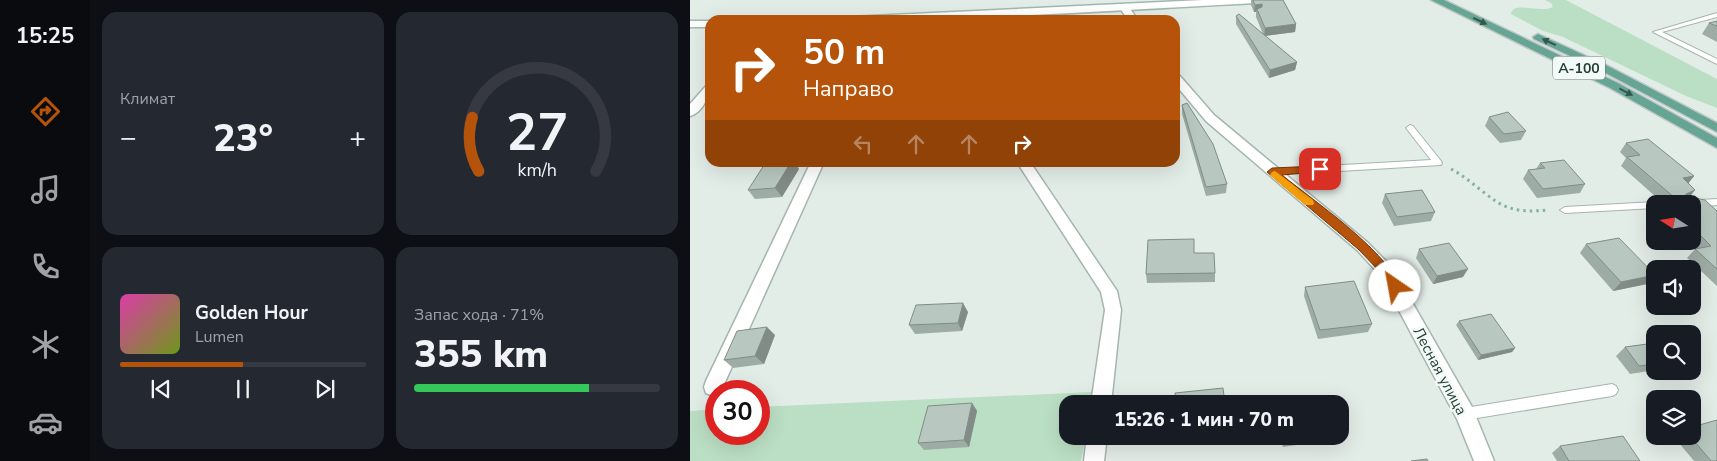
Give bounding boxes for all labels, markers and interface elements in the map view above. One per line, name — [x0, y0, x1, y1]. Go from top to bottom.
one-way arrow — [1473, 17, 1487, 25]
text: 15:25 — [16, 21, 74, 51]
text: 50 m — [803, 29, 885, 76]
icon: right — [720, 35, 785, 100]
one-way arrow — [1542, 38, 1556, 46]
road number: А-100 — [1553, 56, 1605, 80]
text: Направо — [803, 74, 894, 104]
text: Климат — [120, 88, 175, 110]
one-way arrow — [1619, 88, 1633, 96]
icon: directions — [28, 94, 63, 129]
text: 27 — [506, 97, 568, 168]
text: 23° — [213, 113, 273, 164]
text: − — [120, 119, 137, 157]
text: + — [349, 119, 366, 157]
icon: left — [849, 130, 877, 158]
icon: ahead — [902, 130, 930, 158]
icon: ahead — [955, 130, 983, 158]
icon: right — [1008, 130, 1036, 158]
pin — [1299, 148, 1341, 190]
icon: arrive — [1306, 155, 1334, 183]
text: km/h — [517, 158, 557, 182]
icon: music — [28, 172, 63, 207]
north arrow — [1646, 195, 1701, 250]
map controls — [1646, 195, 1701, 445]
icon: phone — [28, 249, 63, 284]
position arrow — [1368, 259, 1420, 311]
button: sound — [1646, 260, 1701, 315]
text: Golden Hour — [195, 300, 308, 326]
text: Запас хода · 71% — [414, 304, 544, 326]
street label: Лесная улица — [1408, 323, 1472, 419]
button: search — [1646, 325, 1701, 380]
text: Lumen — [195, 326, 244, 348]
icon: climate — [28, 327, 63, 362]
text: 355 km — [414, 329, 548, 380]
icon: previous — [147, 375, 175, 403]
icon: pause — [229, 375, 257, 403]
icon: next — [311, 375, 339, 403]
speed limit sign: 30 — [705, 380, 770, 445]
button: layers — [1646, 390, 1701, 445]
icon: car — [28, 405, 63, 440]
text: 15:26 · 1 мин · 70 m — [1114, 407, 1294, 433]

